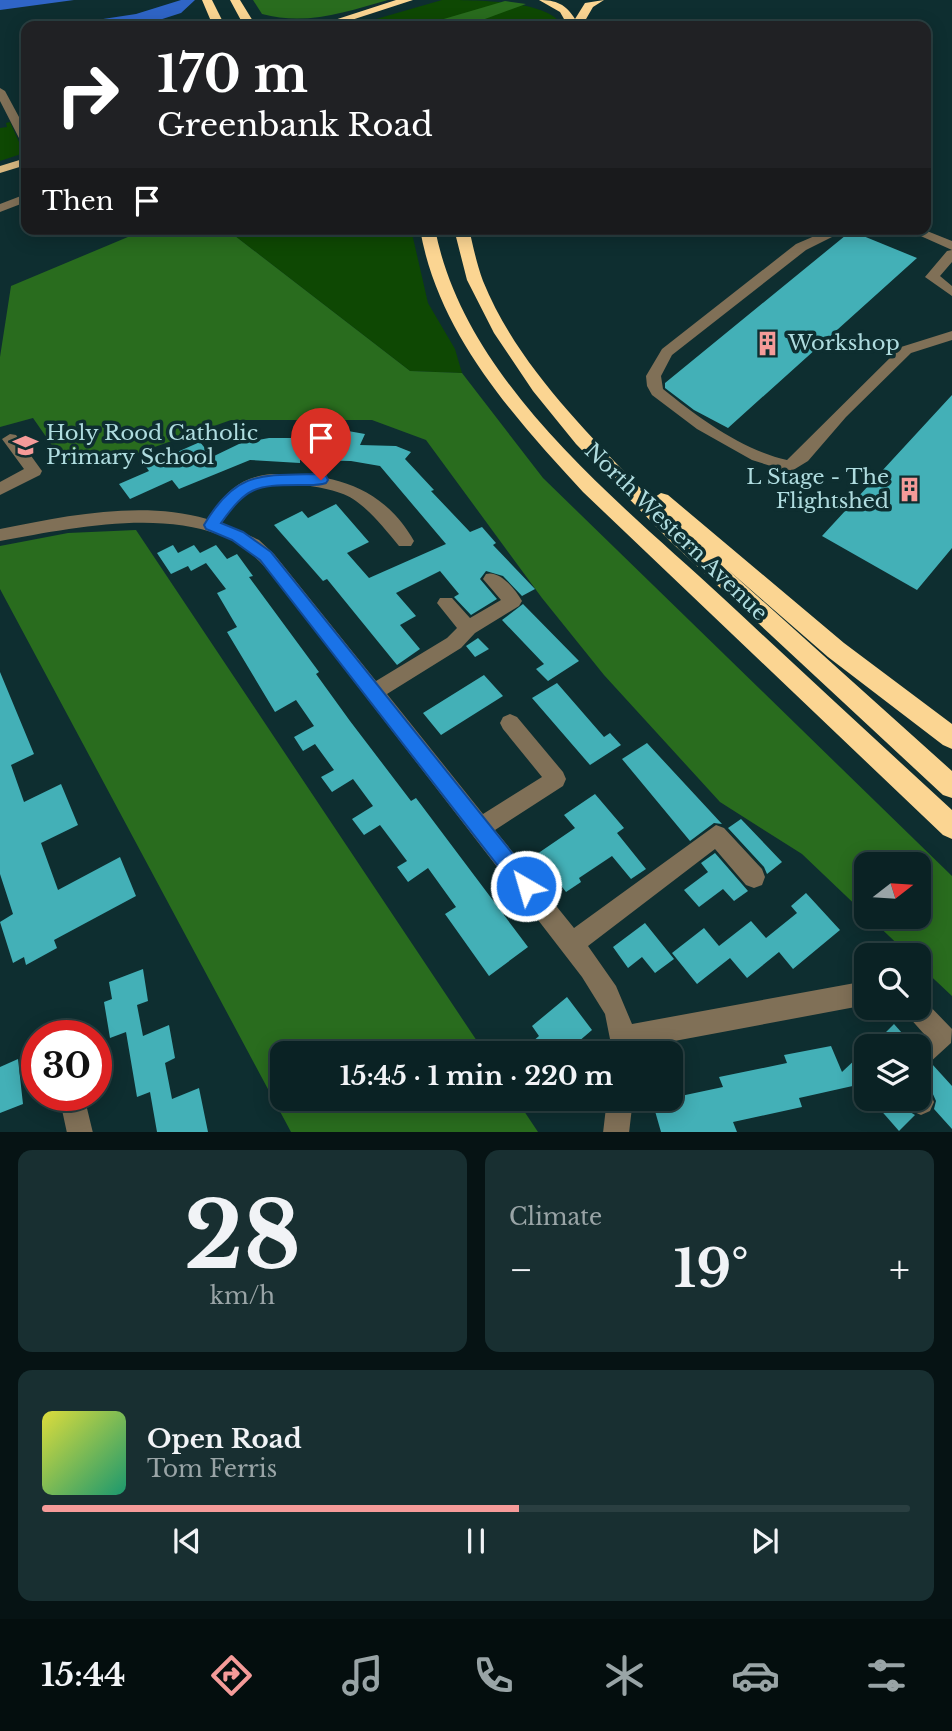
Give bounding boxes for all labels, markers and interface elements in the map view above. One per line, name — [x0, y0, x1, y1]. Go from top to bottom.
text: 170 m — [157, 44, 308, 105]
icon: right — [42, 49, 133, 140]
text: Greenbank Road — [157, 105, 433, 145]
icon: arrive — [128, 182, 166, 220]
text: Then — [42, 185, 114, 217]
building icon: Workshop — [754, 329, 782, 357]
place label: Workshop — [787, 330, 900, 356]
pin — [291, 408, 351, 480]
icon: arrive — [302, 419, 340, 457]
place label: Holy Rood Catholic Primary School — [46, 420, 258, 470]
school or university icon: Holy Rood Catholic Primary School — [12, 431, 40, 459]
street label: North Western Avenue — [579, 438, 773, 626]
place label: L Stage - The Flightshed — [746, 464, 889, 514]
building icon: L Stage - The Flightshed — [895, 475, 923, 503]
position arrow — [489, 849, 563, 923]
north arrow — [854, 852, 931, 929]
map controls — [854, 852, 931, 1111]
button: search — [854, 943, 931, 1020]
speed limit sign: 30 — [21, 1020, 112, 1111]
button: layers — [854, 1034, 931, 1111]
text: 15:45 · 1 min · 220 m — [340, 1060, 613, 1092]
text: 28 — [184, 1180, 301, 1293]
text: Climate — [509, 1203, 602, 1231]
text: 19° — [674, 1237, 749, 1301]
text: − — [509, 1246, 533, 1293]
text: + — [889, 1246, 910, 1293]
text: km/h — [210, 1282, 275, 1310]
text: Open Road — [147, 1423, 302, 1455]
text: Tom Ferris — [147, 1455, 277, 1483]
icon: previous — [168, 1522, 206, 1560]
icon: pause — [457, 1522, 495, 1560]
icon: next — [746, 1522, 784, 1560]
icon: directions — [207, 1651, 256, 1700]
icon: music — [338, 1651, 387, 1700]
icon: phone — [469, 1651, 518, 1700]
icon: climate — [600, 1651, 649, 1700]
icon: car — [731, 1651, 780, 1700]
icon: filters — [862, 1651, 911, 1700]
text: 15:44 — [41, 1655, 126, 1695]

